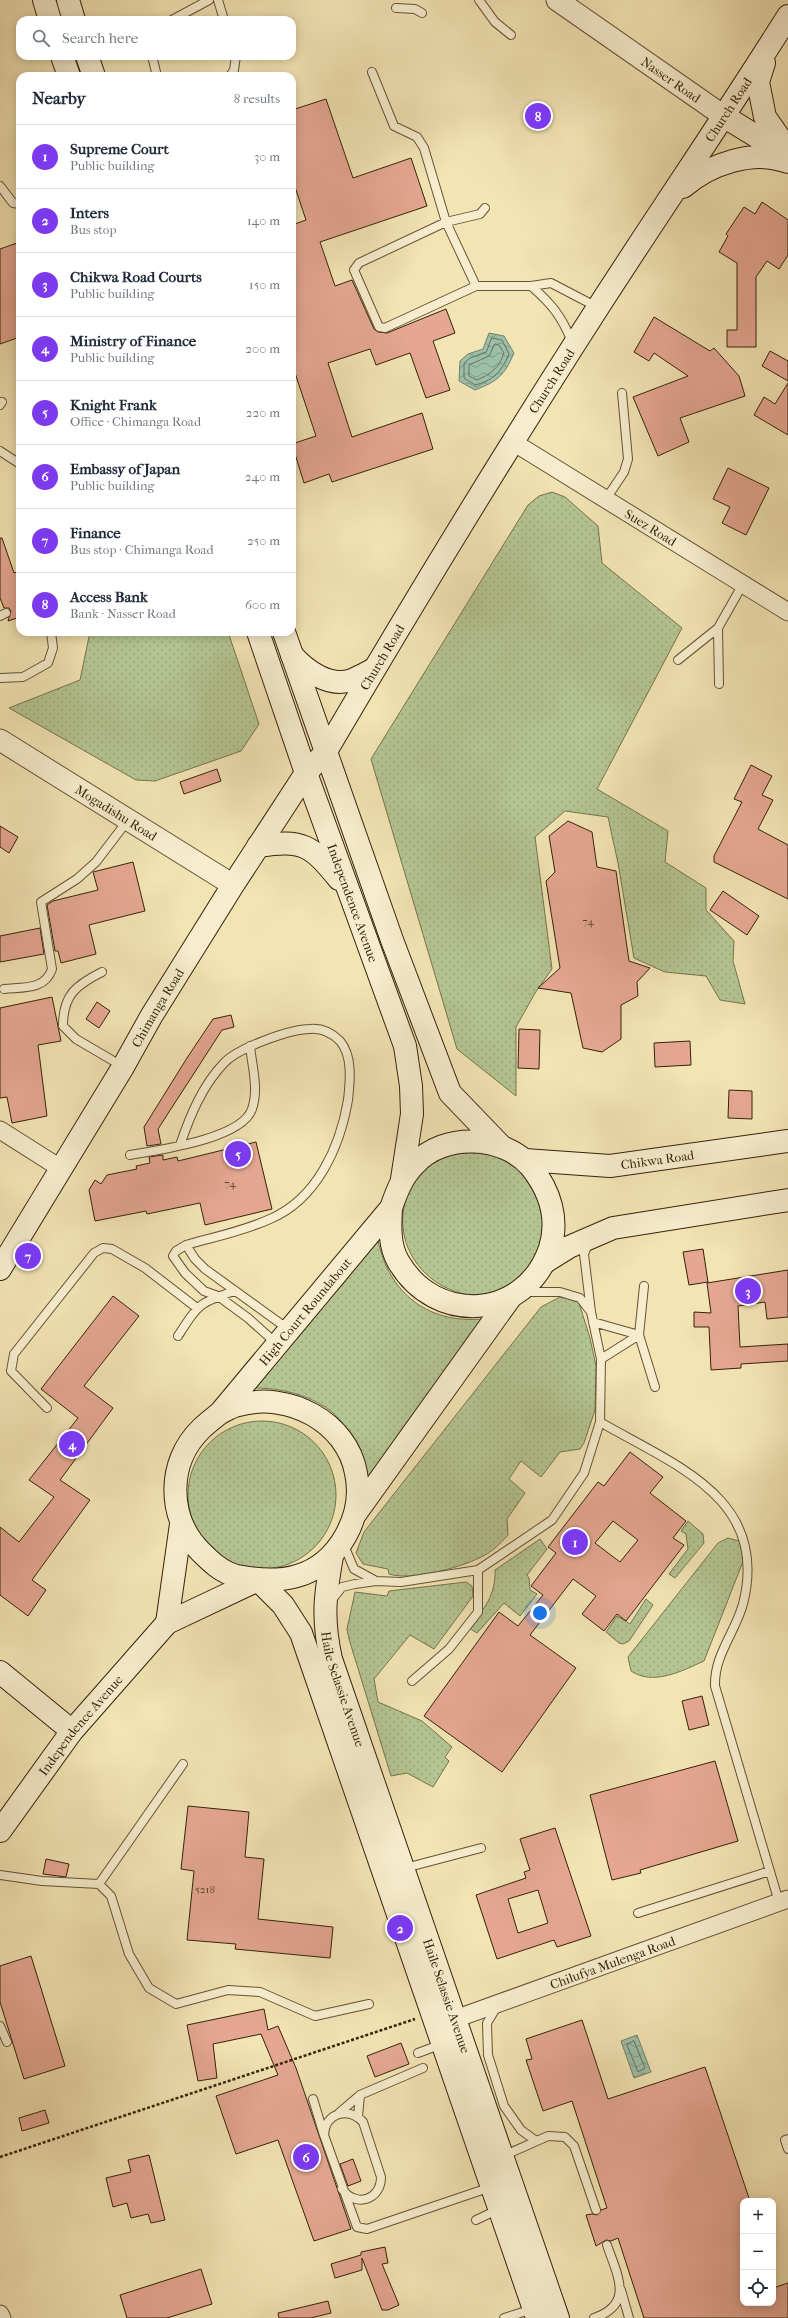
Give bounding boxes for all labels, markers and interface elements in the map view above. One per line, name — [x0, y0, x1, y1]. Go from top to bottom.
search box — [16, 16, 296, 60]
icon: search — [30, 27, 52, 49]
text: Search here — [62, 29, 138, 47]
street label: Nasser Road — [638, 54, 704, 106]
street label: Church Road — [702, 74, 755, 144]
text: Nearby — [32, 88, 86, 108]
text: 8 results — [234, 91, 280, 106]
pin: 8 — [525, 101, 551, 131]
text: Supreme Court — [70, 140, 169, 158]
text: 1 — [43, 149, 47, 164]
text: 30 m — [254, 149, 280, 164]
text: Public building — [70, 158, 155, 173]
text: Inters — [70, 204, 109, 222]
text: 2 — [42, 213, 48, 228]
text: 140 m — [247, 213, 280, 228]
text: Bus stop — [70, 222, 116, 237]
text: Chikwa Road Courts — [70, 268, 202, 286]
text: 3 — [42, 277, 48, 292]
text: 150 m — [249, 277, 280, 292]
text: Public building — [70, 286, 155, 301]
text: Ministry of Finance — [70, 332, 196, 350]
text: 4 — [41, 341, 49, 356]
text: 200 m — [245, 341, 280, 356]
street label: Church Road — [525, 345, 578, 416]
text: Public building — [70, 350, 155, 365]
text: Knight Frank — [70, 396, 157, 414]
text: 5 — [42, 405, 48, 420]
text: 220 m — [246, 405, 280, 420]
text: Office · Chimanga Road — [70, 414, 201, 429]
text: Embassy of Japan — [70, 460, 180, 478]
text: 6 — [41, 469, 49, 484]
text: 240 m — [245, 469, 280, 484]
text: Public building — [70, 478, 155, 493]
street label: Suez Road — [622, 506, 680, 549]
text: Finance — [70, 524, 121, 542]
text: 7 — [42, 533, 48, 548]
text: 250 m — [247, 533, 280, 548]
text: Bus stop · Chimanga Road — [70, 542, 214, 557]
text: Access Bank — [70, 588, 148, 606]
text: 8 — [42, 597, 48, 612]
text: 600 m — [245, 597, 280, 612]
text: Bank · Nasser Road — [70, 606, 176, 621]
street label: Church Road — [357, 621, 408, 692]
street label: Mogadishu Road — [73, 781, 161, 844]
street label: Independence Avenue — [325, 841, 382, 965]
house number: 74 — [582, 915, 594, 928]
street label: Chimanga Road — [128, 965, 187, 1050]
pin: 5 — [225, 1139, 251, 1169]
street label: Chikwa Road — [620, 1147, 696, 1172]
house number: 74 — [224, 1177, 236, 1190]
pin: 7 — [15, 1241, 41, 1271]
street label: High Court Roundabout — [256, 1254, 354, 1368]
pin: 3 — [735, 1276, 761, 1306]
pin: 4 — [59, 1429, 85, 1459]
pin: 1 — [562, 1527, 588, 1557]
your location — [530, 1603, 550, 1623]
street label: Haile Selassie Avenue — [319, 1630, 368, 1749]
street label: Independence Avenue — [35, 1671, 126, 1778]
house number: 5218 — [195, 1883, 215, 1896]
pin: 2 — [387, 1913, 413, 1943]
street label: Chilufya Mulenga Road — [548, 1933, 678, 1992]
street label: Haile Selassie Avenue — [420, 1936, 474, 2056]
pin: 6 — [293, 2142, 319, 2172]
map controls — [740, 2198, 776, 2306]
button: + — [740, 2198, 776, 2234]
button: − — [740, 2234, 776, 2270]
button: locate — [740, 2270, 776, 2306]

